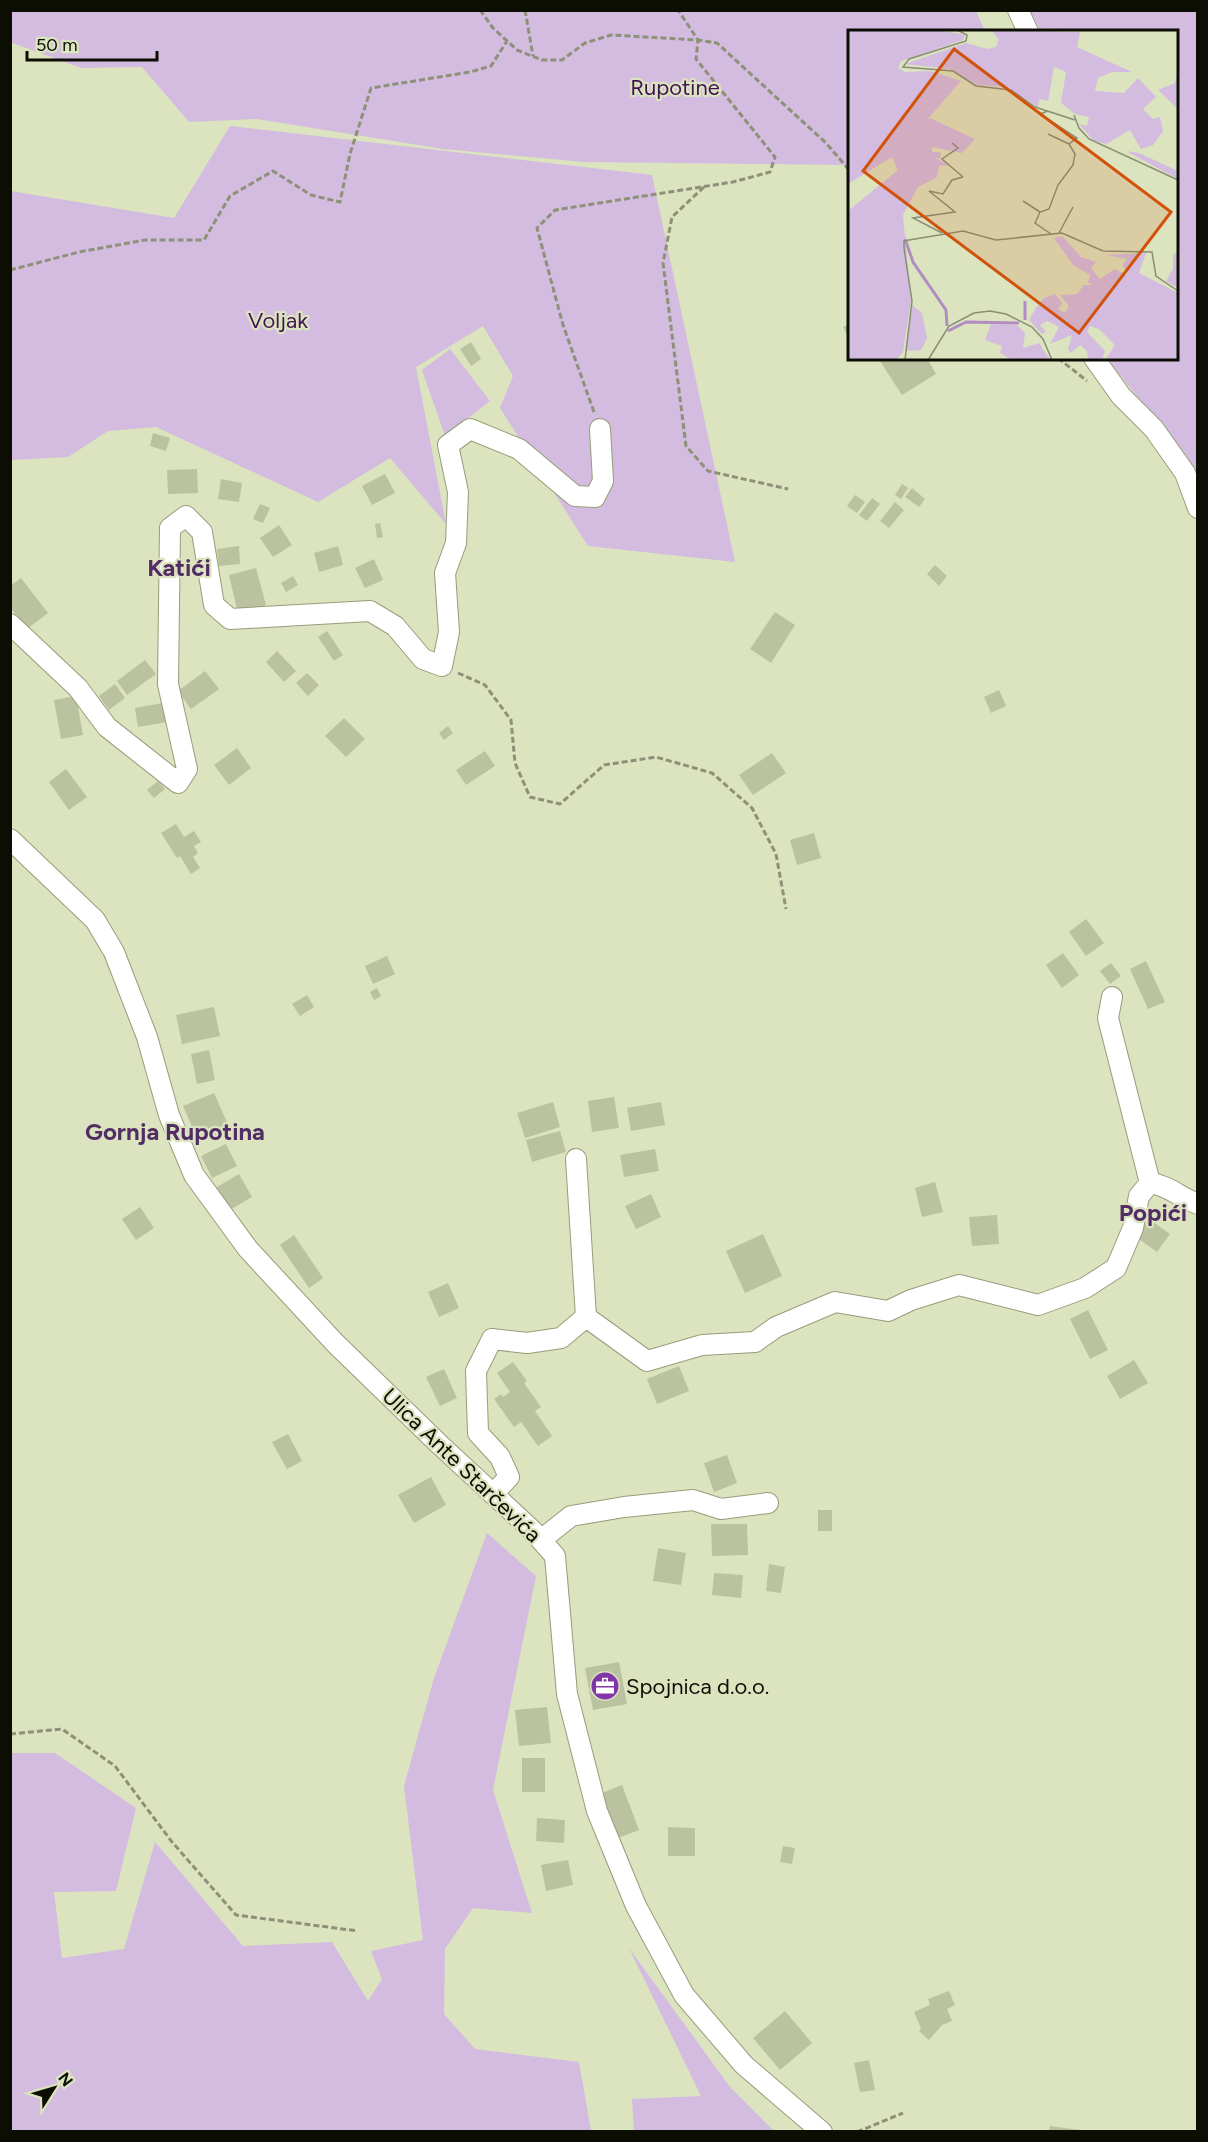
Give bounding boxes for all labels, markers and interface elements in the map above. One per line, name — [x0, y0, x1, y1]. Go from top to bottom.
scale bar — [27, 24, 158, 62]
inset map — [848, 30, 1178, 360]
text: 50 m — [36, 34, 78, 56]
park label: Rupotine — [630, 74, 720, 101]
park label: Voljak — [248, 307, 308, 334]
district label: Katići — [147, 553, 211, 582]
district label: Gornja Rupotina — [85, 1117, 265, 1146]
district label: Popići — [1119, 1198, 1187, 1227]
street label: Ulica Ante Starčevića — [377, 1382, 547, 1548]
office icon: Spojnica d.o.o. — [589, 1670, 621, 1702]
place label: Spojnica d.o.o. — [626, 1673, 769, 1700]
north arrow — [24, 2058, 84, 2118]
text: N — [54, 2069, 77, 2090]

